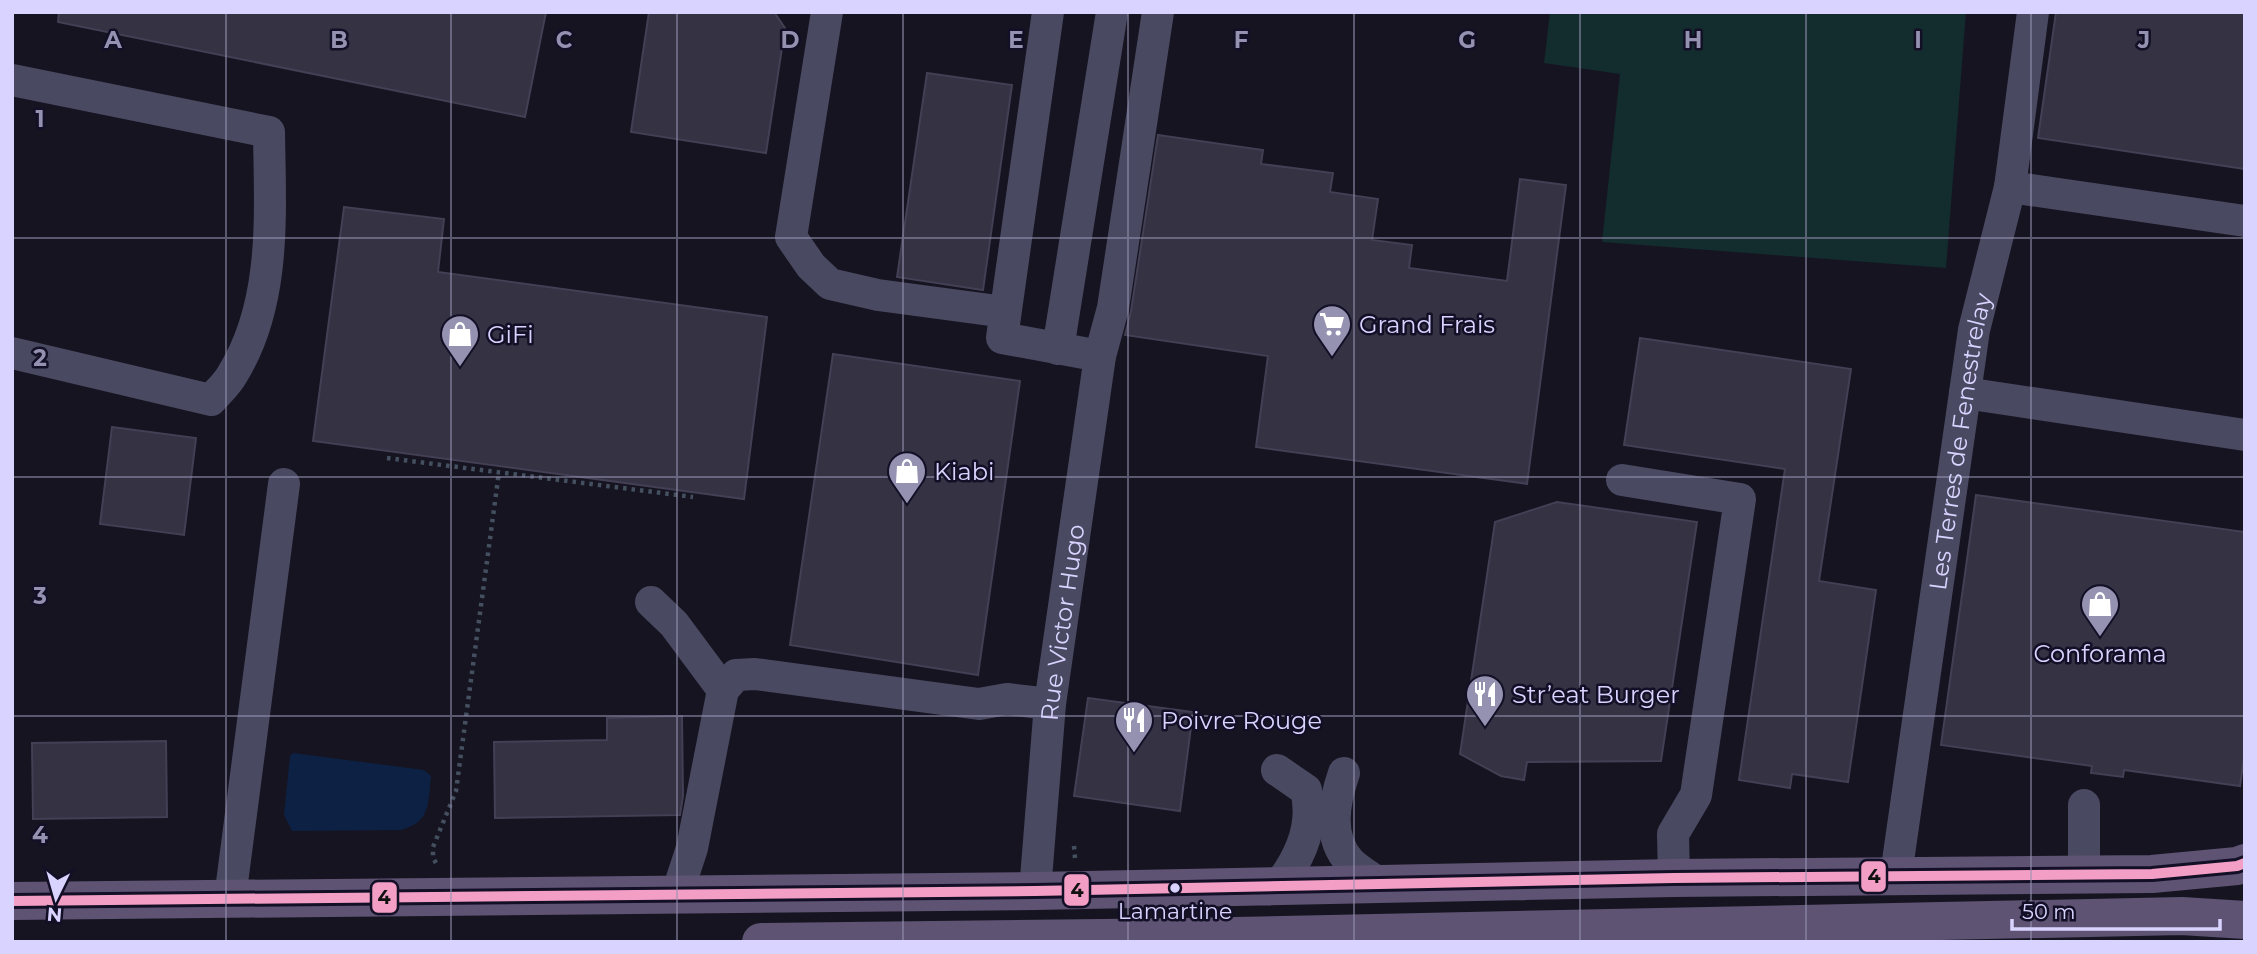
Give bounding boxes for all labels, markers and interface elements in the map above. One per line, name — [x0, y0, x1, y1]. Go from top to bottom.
text: A — [103, 26, 122, 54]
text: B — [330, 26, 348, 54]
text: C — [556, 26, 573, 54]
text: D — [781, 26, 800, 54]
text: E — [1008, 26, 1024, 54]
text: F — [1234, 26, 1249, 54]
text: G — [1458, 26, 1476, 54]
text: H — [1684, 26, 1702, 54]
text: I — [1914, 26, 1922, 54]
text: J — [2137, 26, 2150, 54]
text: 1 — [35, 105, 45, 133]
street label: Les Terres de Fenestrelay — [1922, 290, 1997, 592]
supermarket icon: Grand Frais — [1311, 303, 1353, 358]
place label: Grand Frais — [1359, 310, 1495, 339]
shop icon: GiFi — [439, 313, 481, 368]
place label: GiFi — [487, 320, 534, 349]
text: 2 — [33, 344, 47, 372]
shop icon: Kiabi — [886, 450, 928, 505]
place label: Kiabi — [934, 457, 994, 486]
street label: Rue Victor Hugo — [1034, 522, 1090, 722]
text: 3 — [32, 582, 47, 610]
shop icon: Conforama — [2079, 583, 2121, 638]
place label: Conforama — [2033, 639, 2167, 668]
restaurant icon: Str’eat Burger — [1464, 673, 1506, 728]
place label: Str’eat Burger — [1512, 680, 1680, 709]
restaurant icon: Poivre Rouge — [1113, 699, 1155, 754]
place label: Poivre Rouge — [1161, 706, 1322, 735]
text: 4 — [32, 821, 48, 849]
line badge: 4 — [1860, 860, 1887, 893]
north arrow — [21, 863, 91, 933]
text: 4 — [1867, 865, 1881, 888]
line badge: 4 — [1063, 873, 1090, 907]
text: 4 — [1070, 879, 1084, 902]
line badge: 4 — [371, 881, 398, 914]
marker: Lamartine — [1168, 881, 1182, 895]
text: 4 — [377, 886, 391, 909]
scale bar — [2012, 888, 2220, 932]
place label: Lamartine — [1118, 898, 1232, 925]
text: 50 m — [2022, 899, 2076, 924]
text: N — [46, 902, 63, 927]

